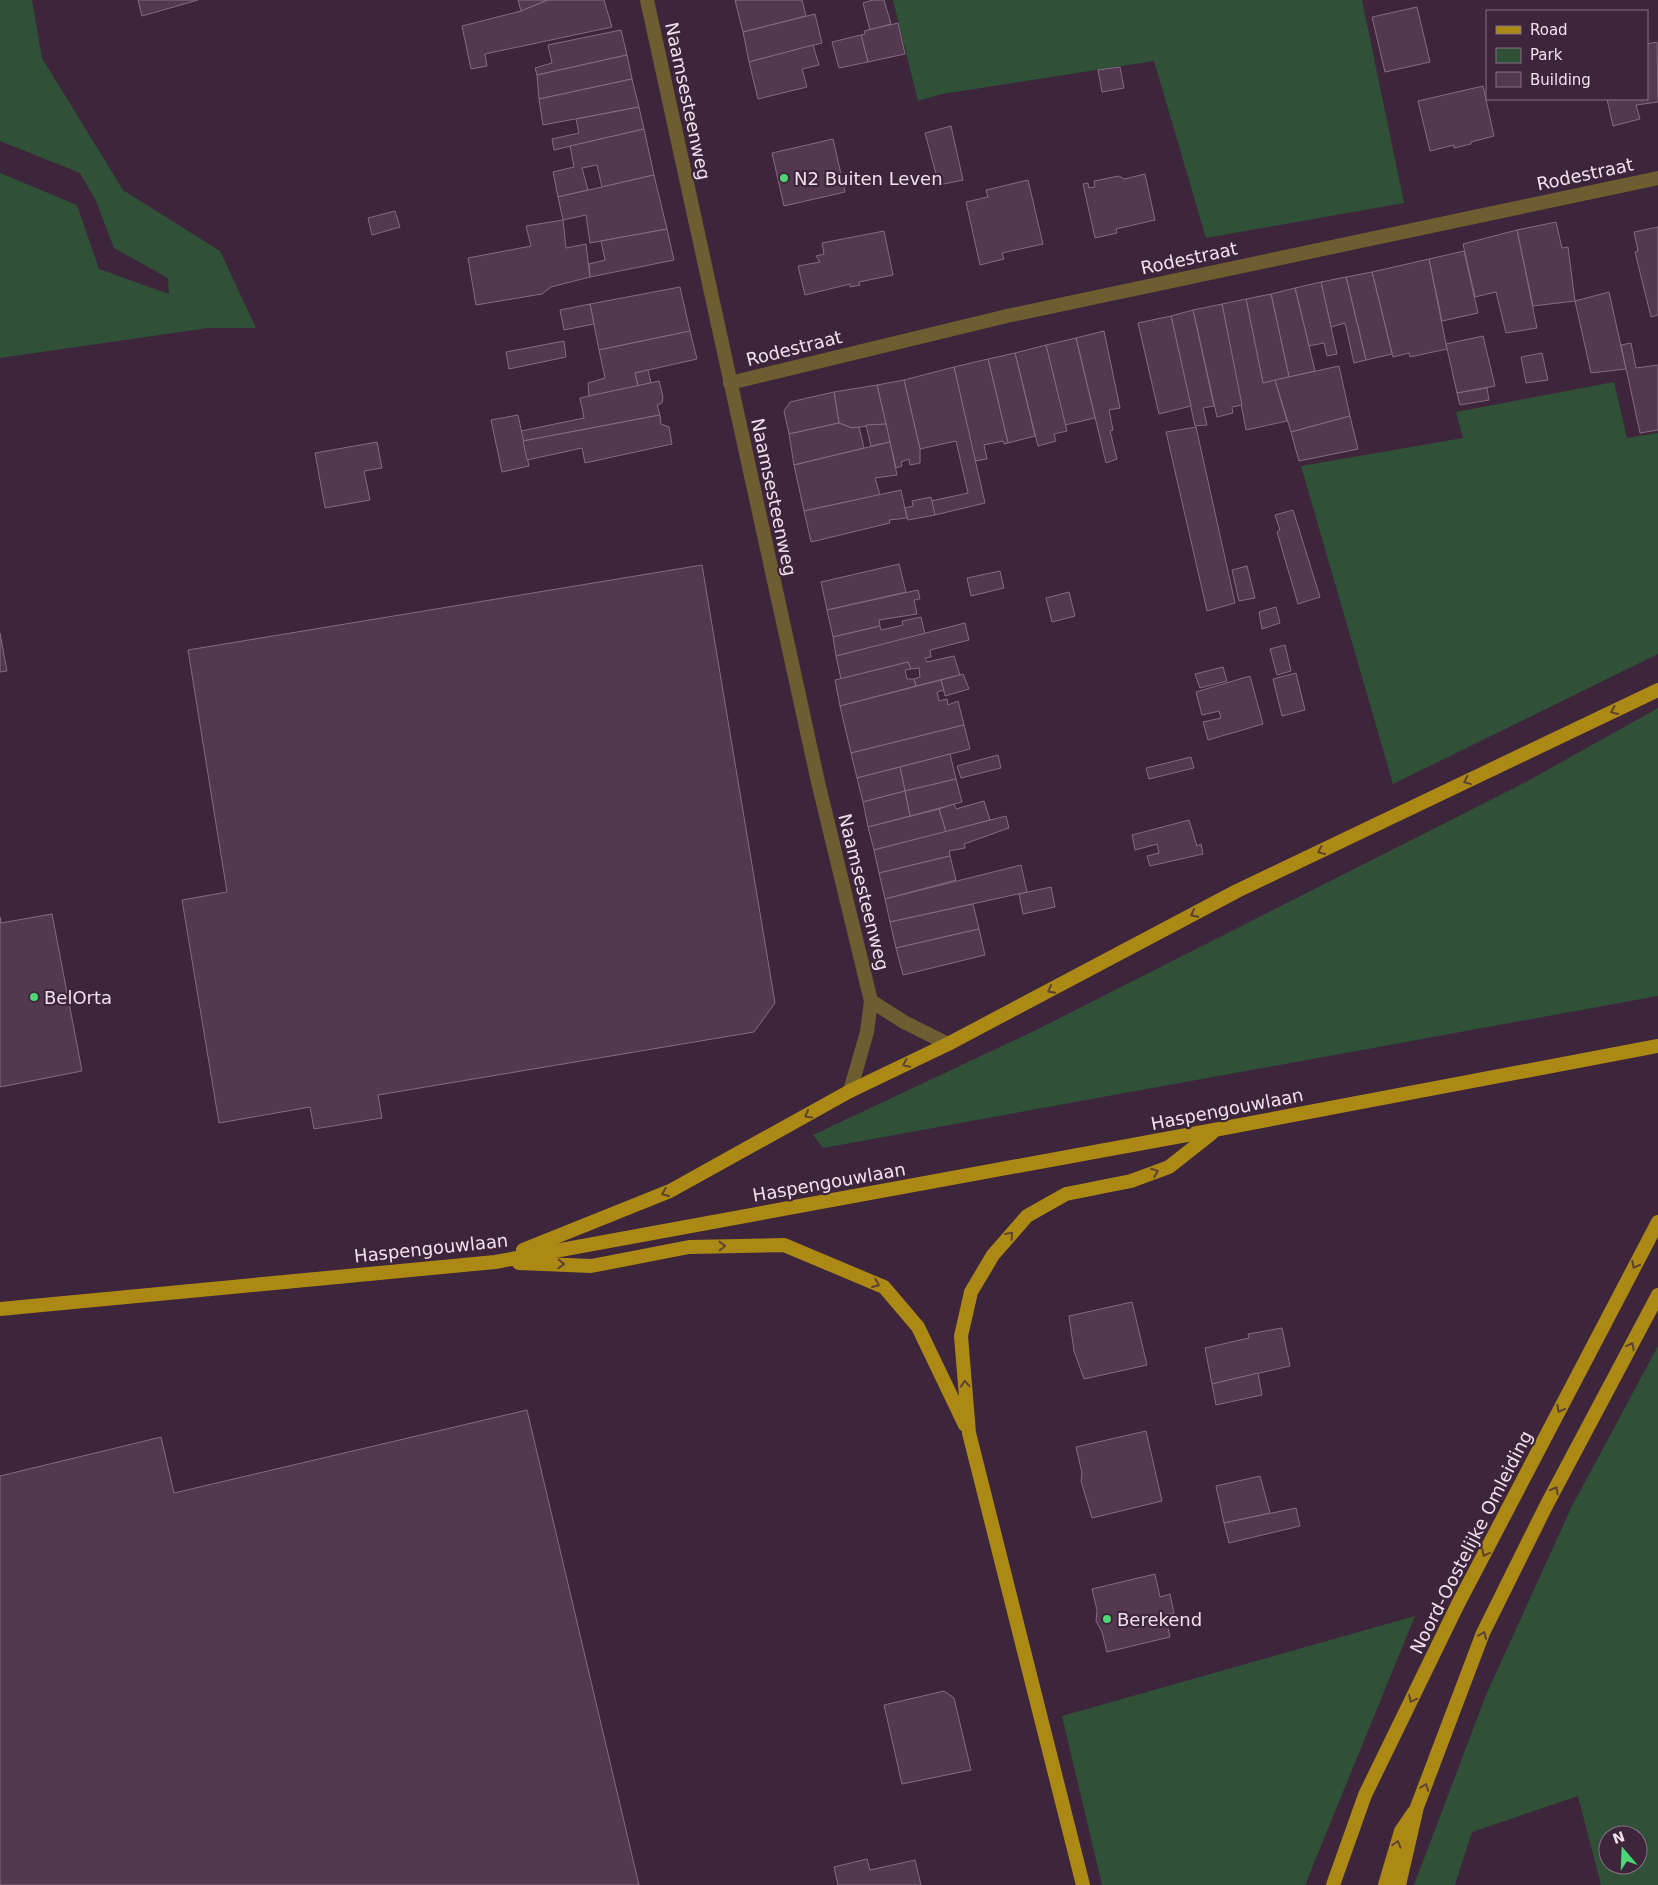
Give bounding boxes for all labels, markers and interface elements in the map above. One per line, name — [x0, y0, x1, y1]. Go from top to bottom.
legend — [1486, 10, 1648, 100]
street label: Naamsesteenweg — [661, 20, 715, 182]
text: Road — [1530, 21, 1568, 39]
text: Park — [1530, 46, 1563, 64]
text: Building — [1530, 71, 1591, 89]
street label: Rodestraat — [1535, 154, 1635, 194]
place label: N2 Buiten Leven — [794, 168, 943, 189]
marker: N2 Buiten Leven — [778, 172, 790, 184]
street label: Rodestraat — [1139, 238, 1239, 278]
street label: Rodestraat — [744, 326, 844, 370]
street label: Naamsesteenweg — [747, 416, 801, 578]
one-way arrow — [1610, 705, 1619, 716]
one-way arrow — [1463, 775, 1472, 786]
street label: Naamsesteenweg — [834, 811, 894, 973]
one-way arrow — [1317, 845, 1326, 855]
one-way arrow — [1190, 908, 1199, 918]
one-way arrow — [1047, 983, 1056, 993]
place label: BelOrta — [44, 987, 112, 1008]
marker: BelOrta — [28, 991, 40, 1003]
one-way arrow — [902, 1058, 911, 1068]
street label: Haspengouwlaan — [1149, 1084, 1305, 1134]
one-way arrow — [804, 1108, 813, 1118]
street label: Haspengouwlaan — [751, 1158, 907, 1206]
one-way arrow — [1151, 1168, 1159, 1178]
one-way arrow — [661, 1186, 670, 1197]
street label: Haspengouwlaan — [353, 1229, 509, 1267]
one-way arrow — [1005, 1232, 1014, 1241]
one-way arrow — [718, 1241, 726, 1252]
one-way arrow — [557, 1259, 565, 1270]
one-way arrow — [1631, 1260, 1641, 1269]
one-way arrow — [871, 1277, 880, 1288]
one-way arrow — [1625, 1342, 1635, 1351]
one-way arrow — [959, 1380, 970, 1388]
one-way arrow — [1556, 1404, 1566, 1413]
street label: Noord-Oostelijke Omleiding — [1406, 1427, 1536, 1657]
one-way arrow — [1549, 1486, 1559, 1495]
one-way arrow — [1481, 1548, 1491, 1557]
place label: Berekend — [1117, 1609, 1202, 1630]
marker: Berekend — [1101, 1613, 1113, 1625]
one-way arrow — [1476, 1631, 1487, 1640]
one-way arrow — [1408, 1694, 1418, 1703]
one-way arrow — [1419, 1783, 1429, 1792]
north arrow — [1598, 1825, 1648, 1875]
text: N — [1611, 1828, 1627, 1847]
one-way arrow — [1391, 1840, 1402, 1848]

